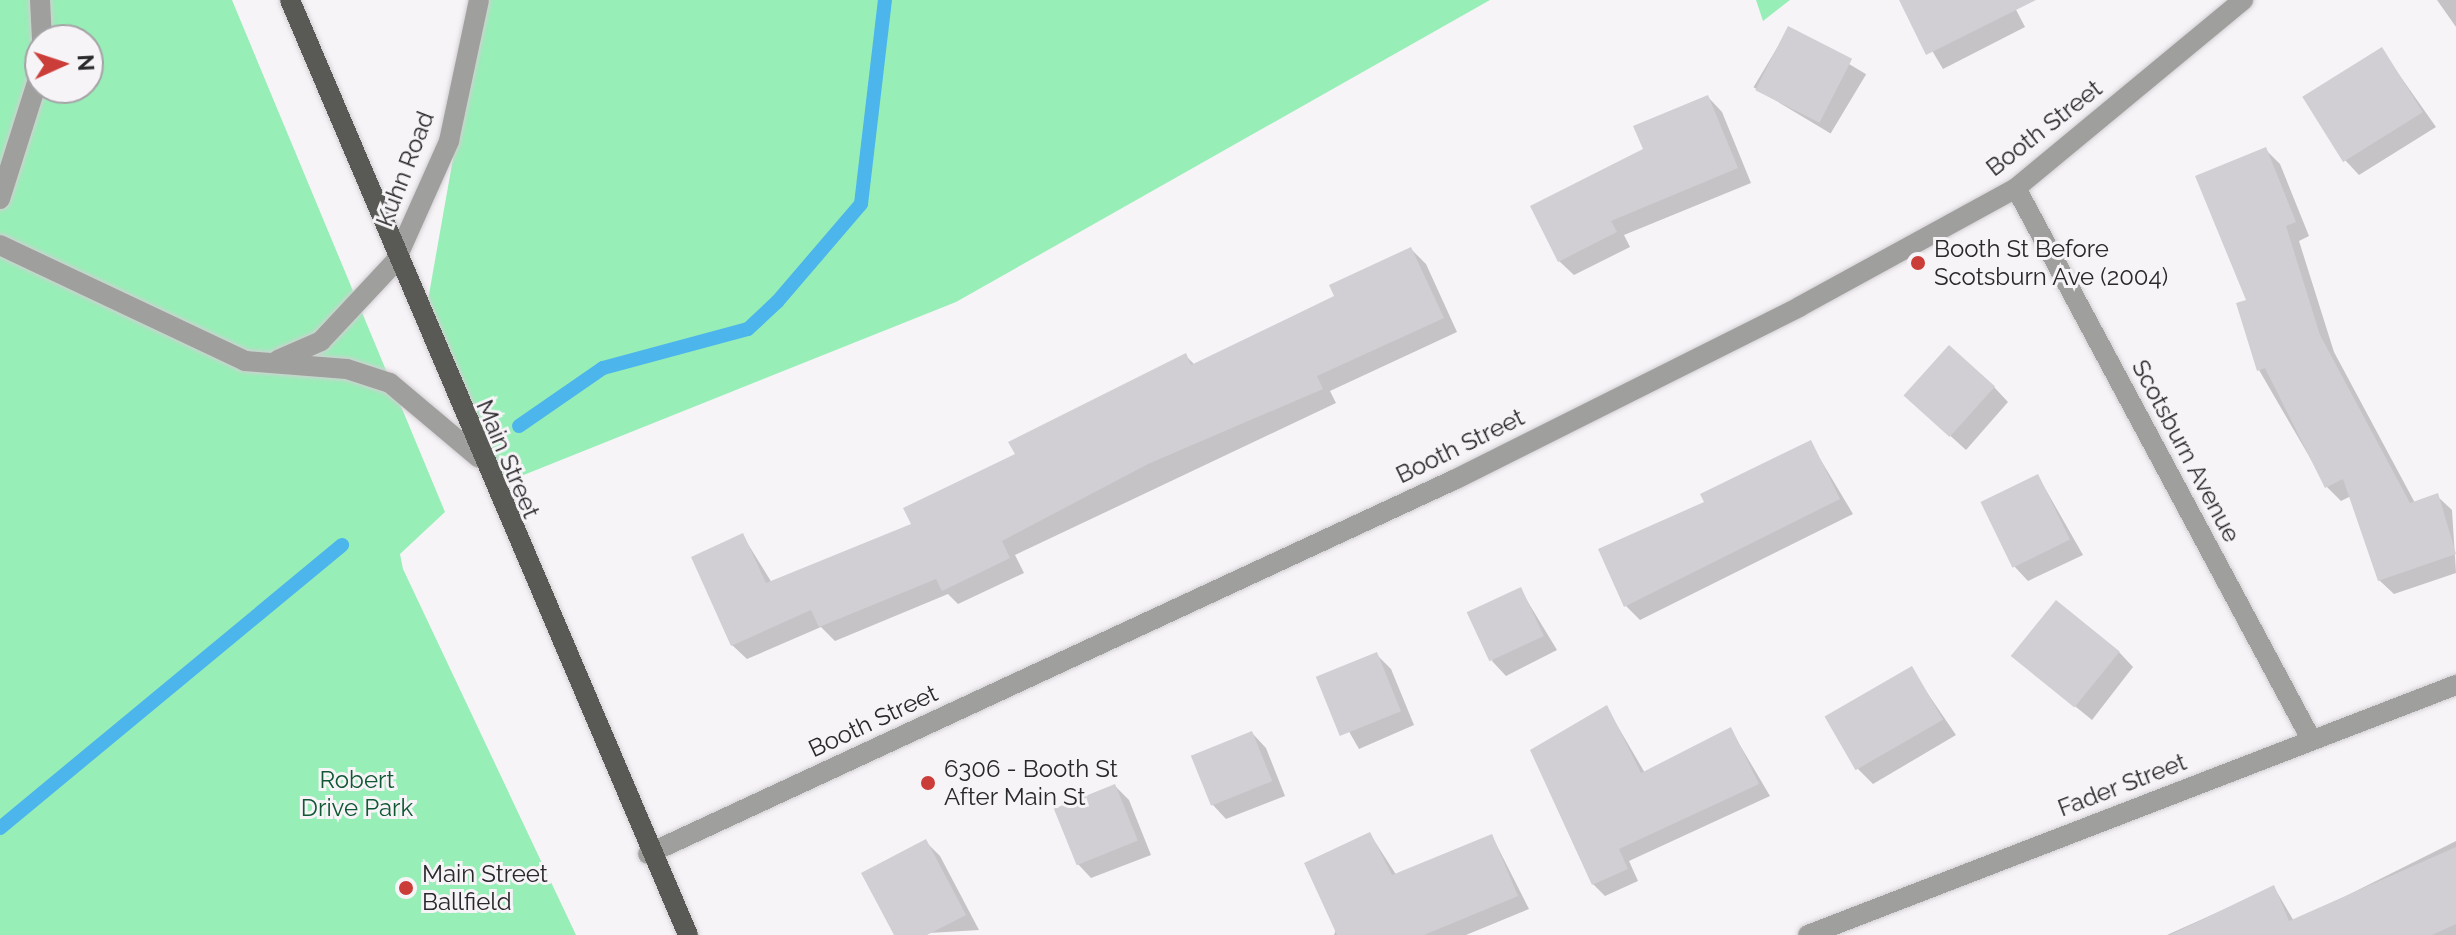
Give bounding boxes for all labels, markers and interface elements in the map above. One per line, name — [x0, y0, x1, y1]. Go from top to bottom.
north arrow — [24, 24, 104, 104]
text: N — [73, 54, 99, 72]
street label: Booth Street — [1980, 74, 2108, 182]
street label: Kuhn Road — [370, 107, 440, 231]
place label: Booth St Before Scotsburn Ave (2004) — [1934, 235, 2169, 291]
marker: Booth St Before Scotsburn Ave (2004) — [1909, 254, 1927, 272]
street label: Scotsburn Avenue — [2126, 355, 2246, 547]
street label: Main Street — [470, 395, 546, 523]
street label: Booth Street — [1391, 403, 1529, 489]
street label: Booth Street — [804, 679, 942, 763]
street label: Fader Street — [2053, 747, 2191, 823]
place label: 6306 - Booth St After Main St — [944, 755, 1118, 811]
park label: Robert Drive Park — [301, 766, 413, 822]
marker: 6306 - Booth St After Main St — [919, 774, 937, 792]
place label: Main Street Ballfield — [422, 860, 548, 916]
marker: Main Street Ballfield — [397, 879, 415, 897]

